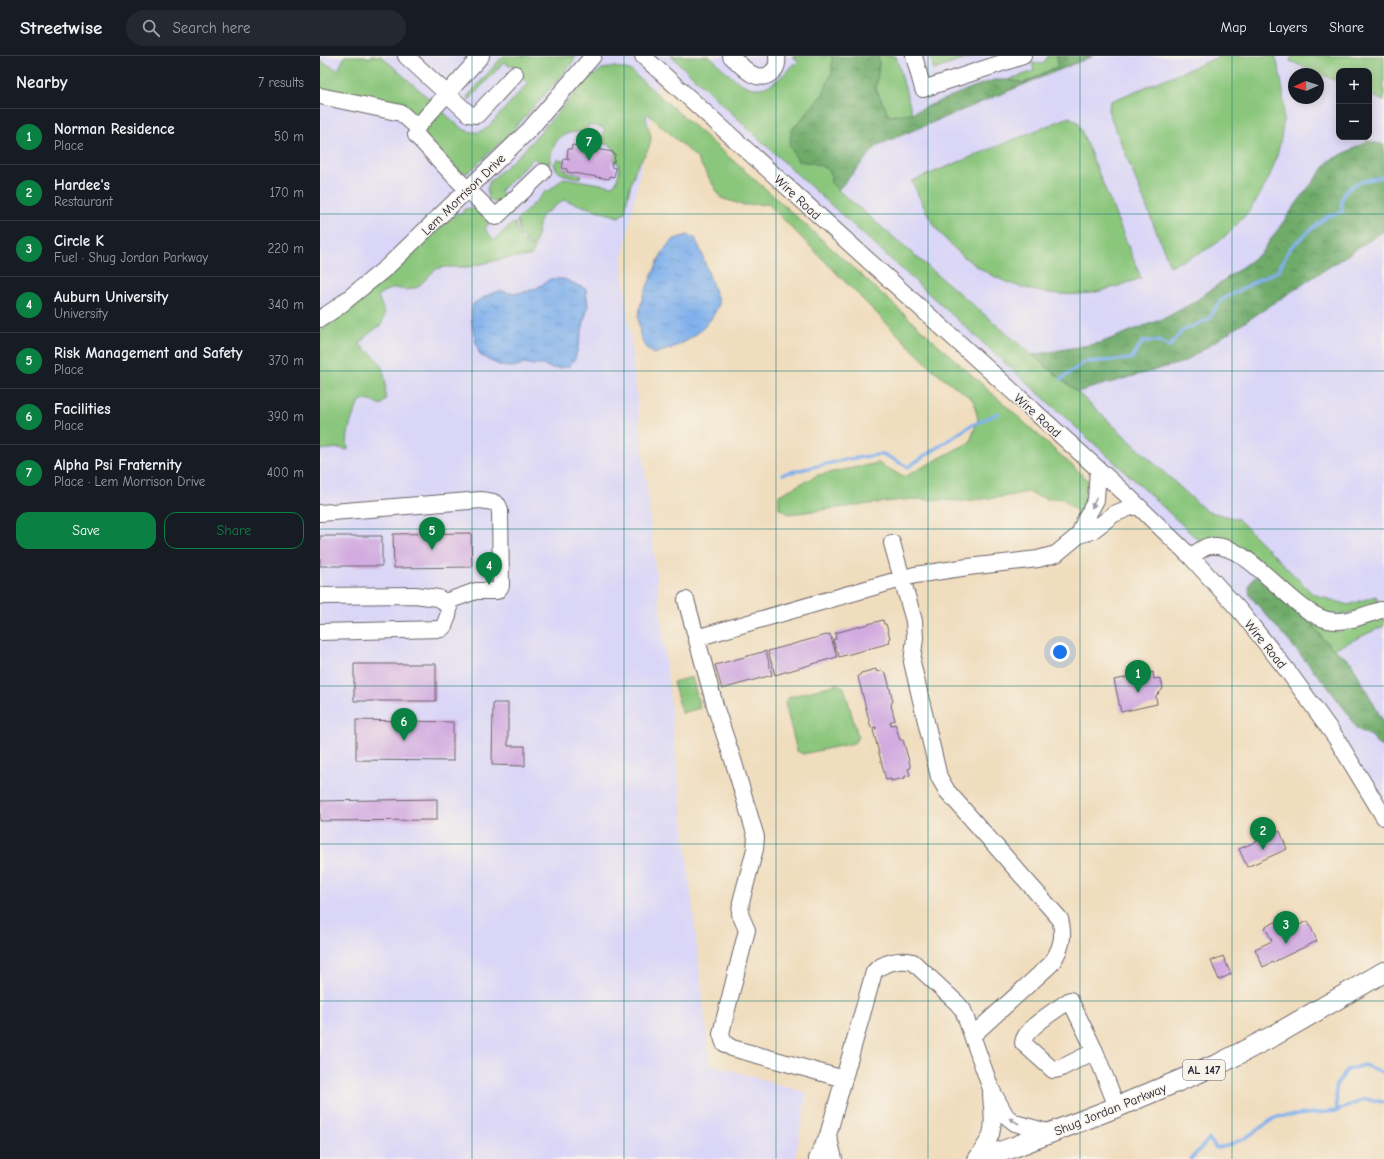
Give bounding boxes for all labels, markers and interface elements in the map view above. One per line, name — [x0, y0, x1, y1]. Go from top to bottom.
search box — [126, 10, 406, 46]
text: Streetwise — [20, 17, 102, 39]
icon: search — [140, 17, 162, 39]
text: Search here — [172, 19, 250, 37]
text: Map — [1220, 19, 1247, 36]
text: Layers — [1269, 19, 1307, 36]
text: Share — [1329, 19, 1364, 36]
north arrow — [1288, 68, 1324, 104]
map controls — [1336, 68, 1372, 140]
button: + — [1336, 68, 1372, 104]
text: Nearby — [16, 73, 67, 92]
text: 7 results — [258, 75, 304, 90]
button: − — [1336, 104, 1372, 140]
text: Norman Residence — [54, 120, 175, 138]
pin: 7 — [576, 128, 602, 161]
text: 1 — [26, 129, 32, 144]
text: 50 m — [274, 129, 304, 144]
text: Place — [54, 138, 84, 153]
street label: Lem Morrison Drive — [418, 150, 509, 238]
street label: Wire Road — [771, 172, 824, 223]
text: Hardee's — [54, 176, 110, 194]
text: 2 — [26, 185, 32, 200]
text: 170 m — [270, 185, 304, 200]
text: Restaurant — [54, 194, 113, 209]
text: Circle K — [54, 232, 104, 250]
text: 3 — [26, 241, 32, 256]
text: 220 m — [267, 241, 304, 256]
text: Fuel · Shug Jordan Parkway — [54, 250, 208, 265]
text: Auburn University — [54, 288, 168, 306]
text: 4 — [26, 297, 32, 312]
text: 340 m — [268, 297, 304, 312]
text: University — [54, 306, 108, 321]
text: Risk Management and Safety — [54, 344, 243, 362]
text: 5 — [26, 353, 32, 368]
text: 370 m — [268, 353, 304, 368]
text: Place — [54, 362, 84, 377]
street label: Wire Road — [1011, 390, 1064, 440]
text: Facilities — [54, 400, 111, 418]
text: 6 — [26, 409, 32, 424]
text: 390 m — [268, 409, 304, 424]
text: Place — [54, 418, 84, 433]
text: Alpha Psi Fraternity — [54, 456, 182, 474]
text: 7 — [26, 465, 32, 480]
text: 400 m — [267, 465, 304, 480]
text: Place · Lem Morrison Drive — [54, 474, 205, 489]
one-way arrow — [1090, 498, 1096, 510]
button: Save — [16, 512, 156, 549]
button: Share — [164, 512, 304, 549]
pin: 5 — [419, 517, 445, 550]
pin: 4 — [476, 552, 502, 585]
street label: Wire Road — [1242, 617, 1290, 672]
your location — [1050, 642, 1070, 662]
pin: 1 — [1125, 660, 1151, 693]
pin: 6 — [391, 708, 417, 741]
pin: 2 — [1250, 817, 1276, 850]
pin: 3 — [1273, 911, 1299, 944]
road number: AL 147 — [1183, 1060, 1225, 1080]
street label: Shug Jordan Parkway — [1052, 1080, 1169, 1139]
one-way arrow — [1008, 1117, 1020, 1124]

